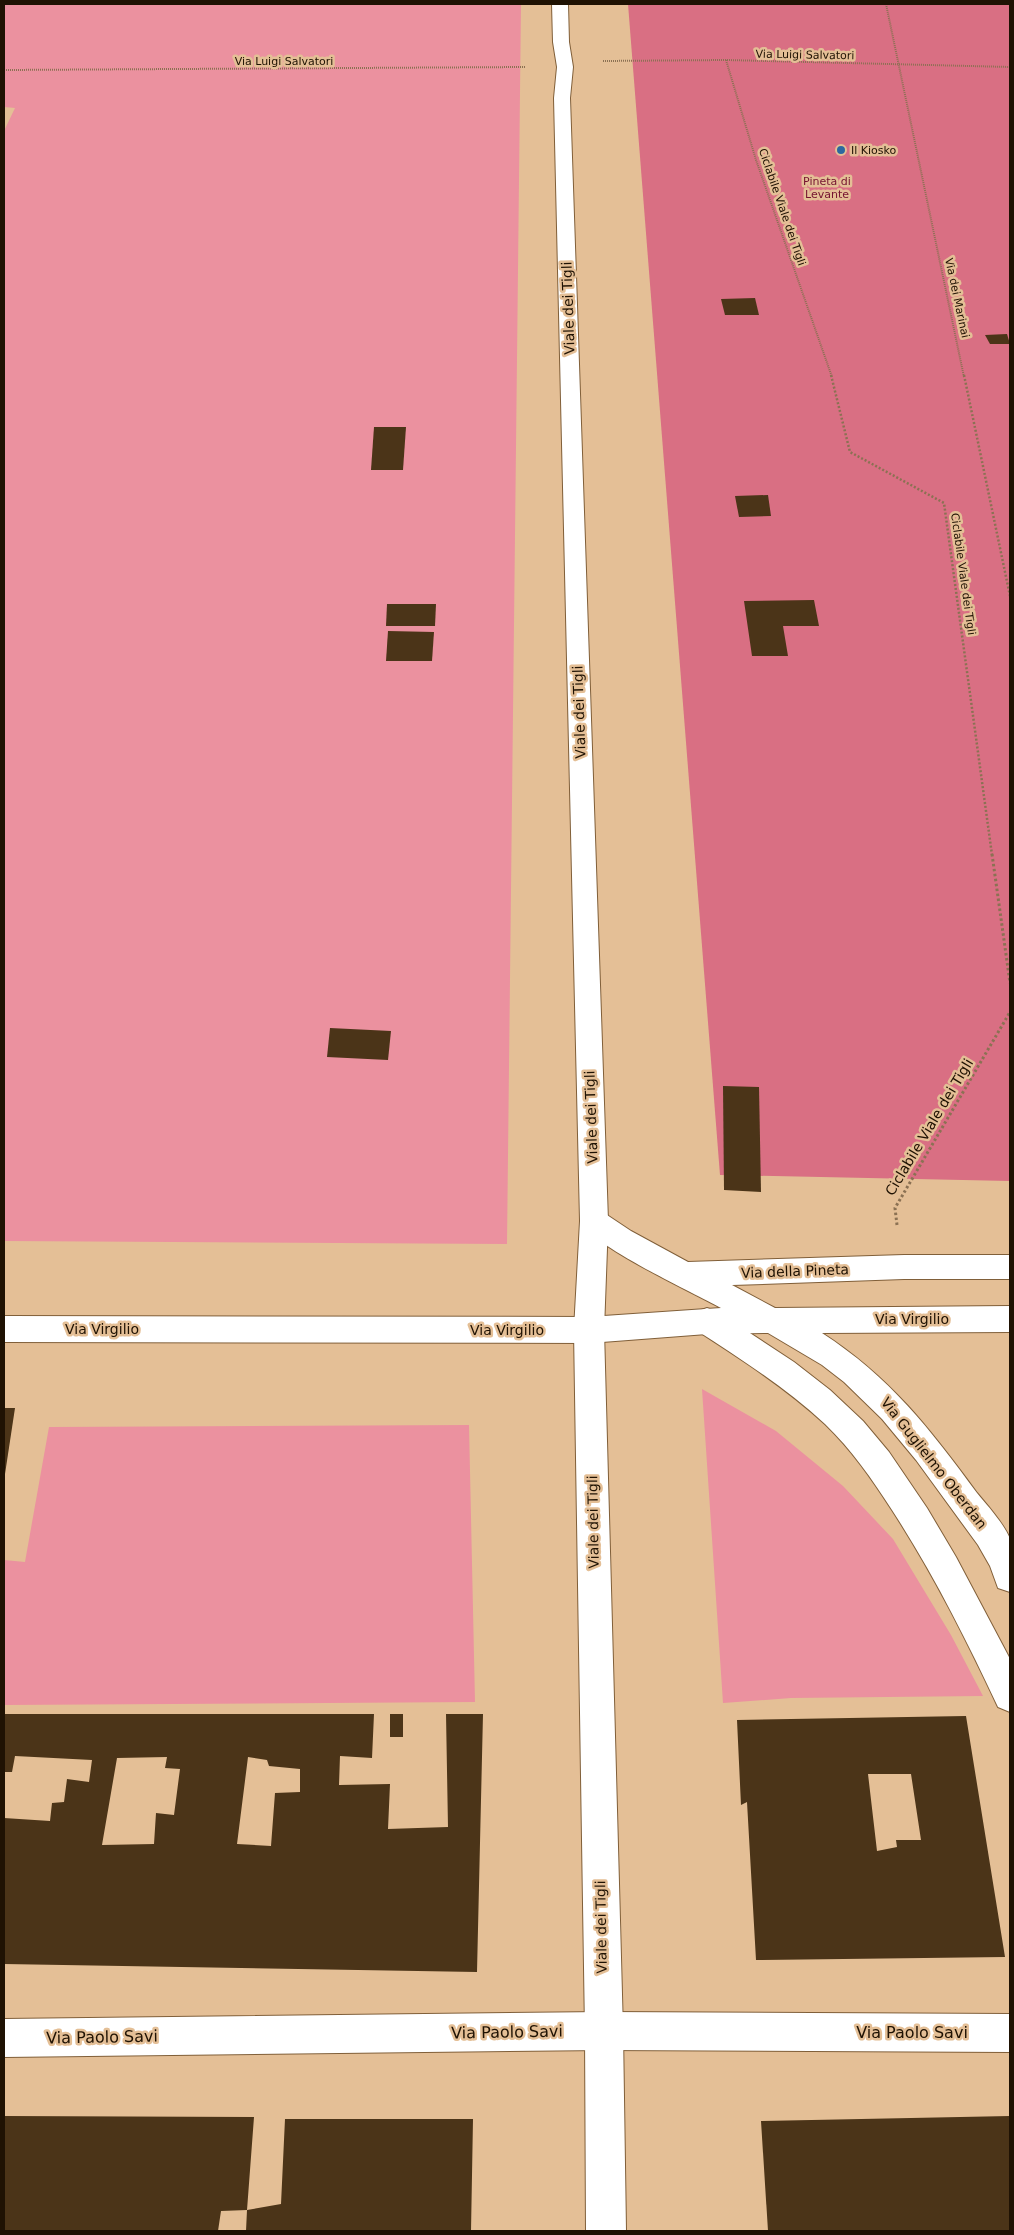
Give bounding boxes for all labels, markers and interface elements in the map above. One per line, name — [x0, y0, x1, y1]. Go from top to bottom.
street label: Via Luigi Salvatori — [756, 48, 854, 62]
street label: Via Luigi Salvatori — [235, 55, 333, 68]
marker: Il Kiosko — [835, 144, 847, 156]
place label: Il Kiosko — [851, 144, 897, 157]
street label: Ciclabile Viale dei Tigli — [756, 147, 808, 267]
park label: Pineta di Levante — [803, 175, 851, 201]
street label: Via dei Marinai — [942, 257, 972, 339]
street label: Viale dei Tigli — [558, 261, 578, 355]
street label: Ciclabile Viale dei Tigli — [948, 512, 978, 636]
street label: Viale dei Tigli — [569, 665, 589, 759]
street label: Ciclabile Viale dei Tigli — [882, 1056, 976, 1198]
street label: Viale dei Tigli — [581, 1070, 601, 1164]
street label: Via della Pineta — [741, 1261, 849, 1281]
street label: Via Virgilio — [875, 1311, 949, 1327]
street label: Via Virgilio — [65, 1321, 139, 1337]
street label: Via Virgilio — [470, 1322, 544, 1338]
street label: Via Guglielmo Oberdan — [878, 1394, 990, 1532]
street label: Viale dei Tigli — [584, 1475, 602, 1569]
street label: Viale dei Tigli — [592, 1880, 610, 1974]
street label: Via Paolo Savi — [451, 2022, 563, 2042]
street label: Via Paolo Savi — [856, 2023, 968, 2042]
street label: Via Paolo Savi — [46, 2027, 158, 2047]

